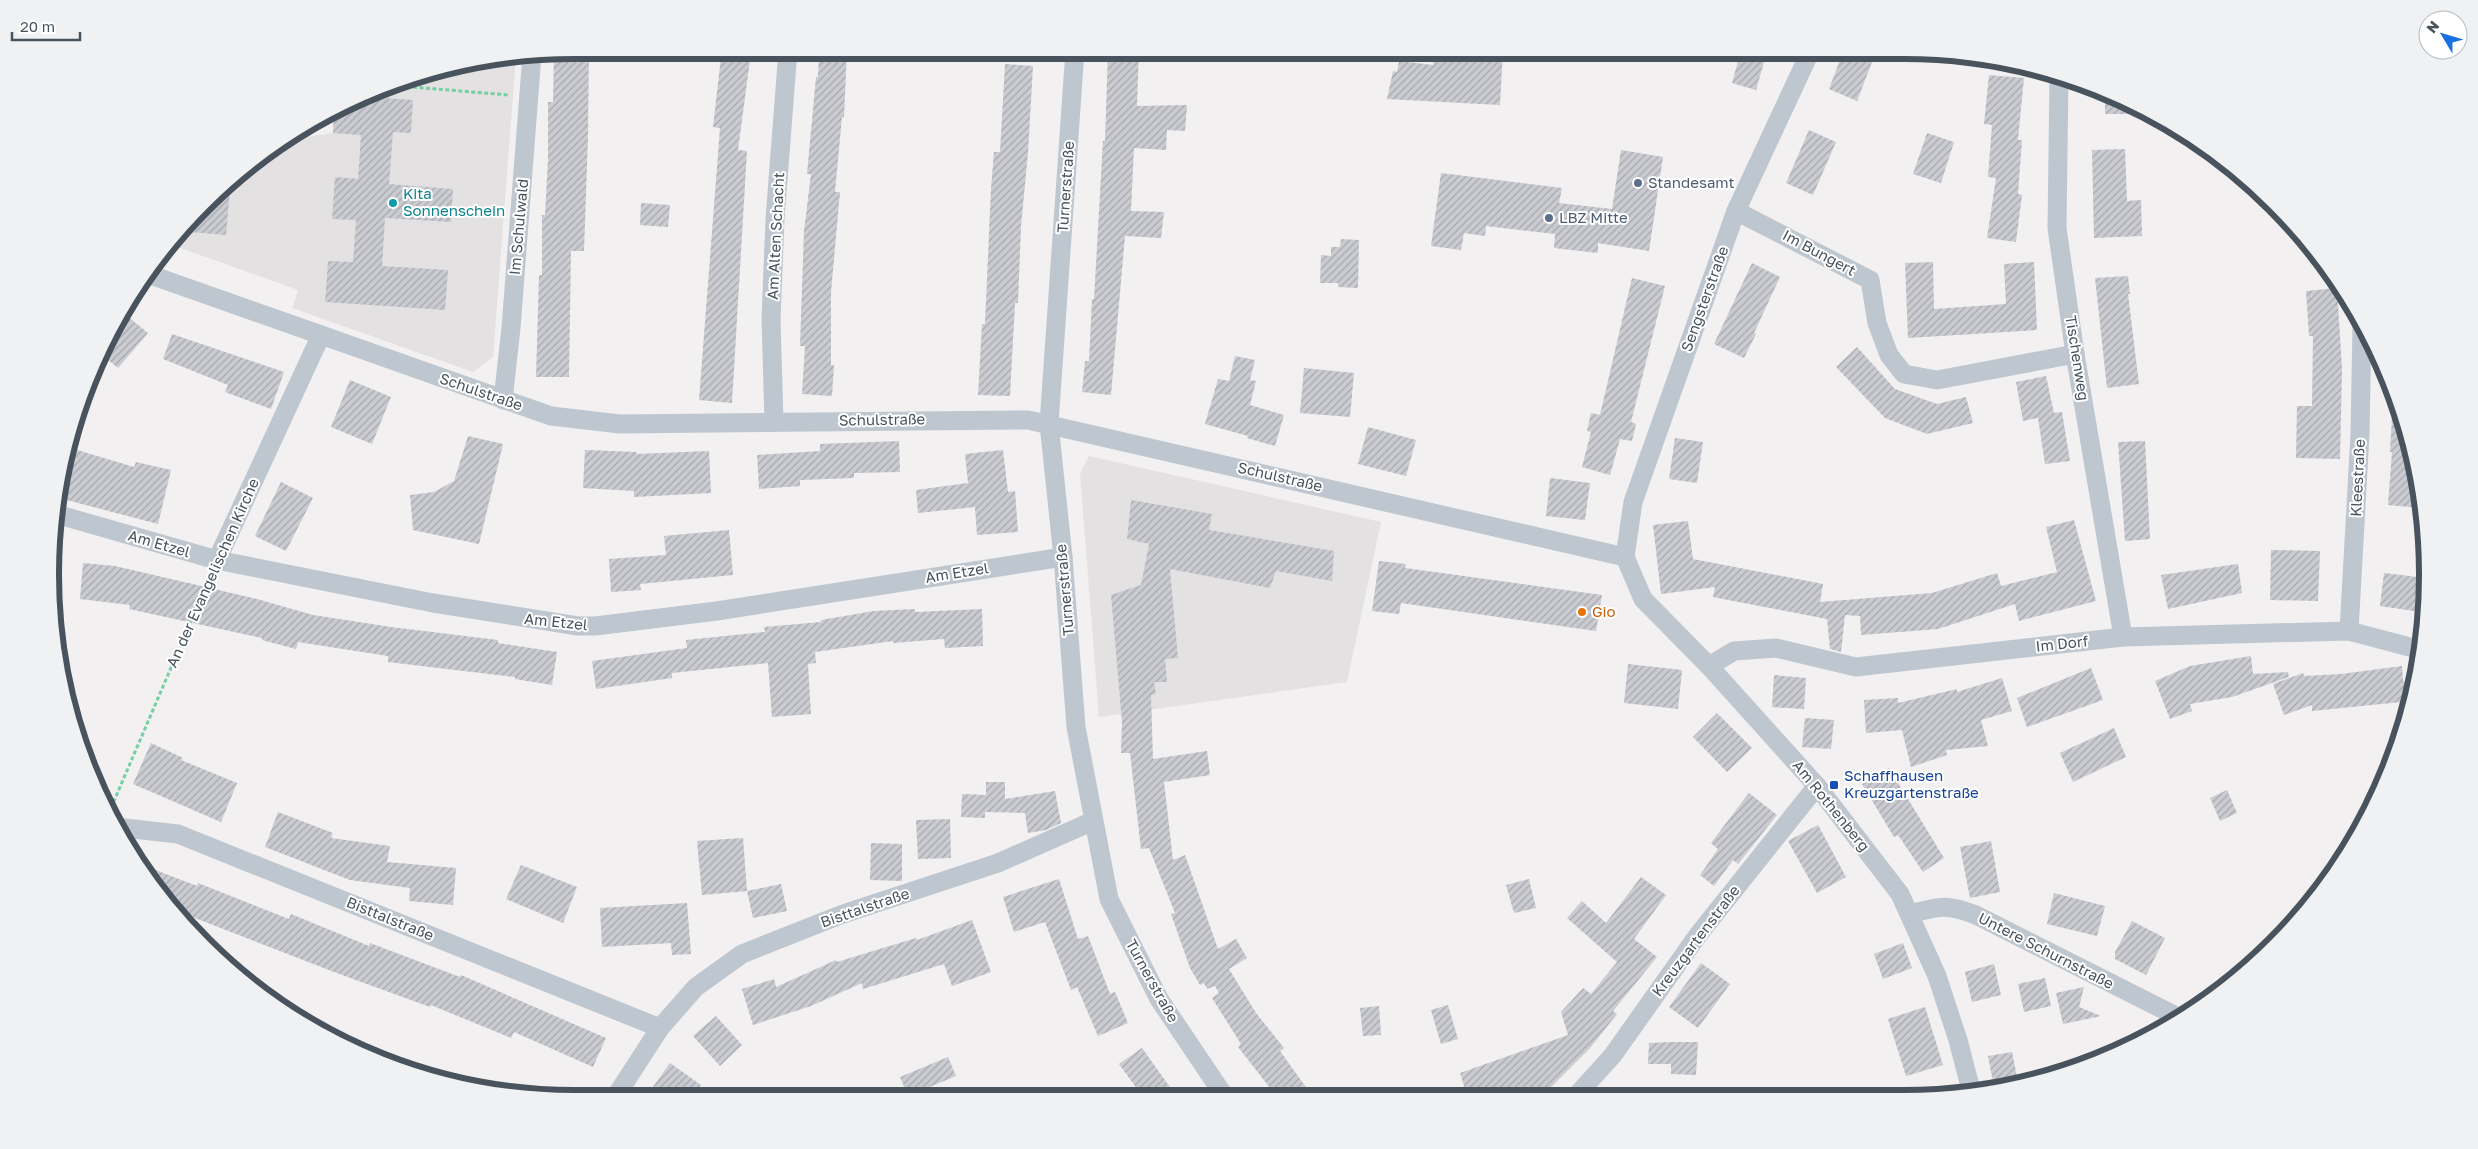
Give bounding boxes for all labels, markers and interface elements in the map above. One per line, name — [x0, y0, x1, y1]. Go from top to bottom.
scale bar — [12, 10, 80, 42]
north arrow — [2418, 10, 2468, 60]
text: 20 m — [20, 17, 55, 35]
text: N — [2422, 17, 2442, 36]
street label: Turnerstraße — [1053, 140, 1077, 234]
street label: Am Alten Schacht — [763, 172, 787, 300]
place label: Standesamt — [1648, 173, 1734, 191]
marker: Standesamt — [1632, 177, 1644, 189]
street label: Im Schulwald — [505, 178, 531, 276]
place label: Kita Sonnenschein — [403, 184, 505, 219]
marker: Kita Sonnenschein — [387, 197, 399, 209]
place label: LBZ Mitte — [1559, 208, 1628, 226]
marker: LBZ Mitte — [1543, 212, 1555, 224]
street label: Im Bungert — [1780, 225, 1859, 279]
street label: Sengsterstraße — [1677, 243, 1732, 354]
street label: Tischenweg — [2062, 314, 2094, 402]
street label: Schulstraße — [438, 368, 525, 414]
street label: Schulstraße — [839, 409, 926, 429]
street label: Kleestraße — [2346, 438, 2368, 517]
street label: Schulstraße — [1236, 458, 1325, 495]
street label: An der Evangelischen Kirche — [162, 475, 262, 670]
street label: Am Etzel — [126, 526, 193, 561]
street label: Turnerstraße — [1051, 543, 1077, 637]
street label: Am Etzel — [924, 558, 990, 586]
place label: Gio — [1592, 602, 1616, 620]
marker: Gio — [1576, 606, 1588, 618]
street label: Am Etzel — [523, 609, 589, 633]
street label: Im Dorf — [2035, 631, 2090, 655]
street label: Am Rothenberg — [1789, 756, 1874, 855]
place label: Schaffhausen Kreuzgartenstraße — [1844, 766, 1979, 801]
marker: Schaffhausen Kreuzgartenstraße — [1828, 779, 1840, 791]
street label: Kreuzgartenstraße — [1647, 881, 1743, 1000]
street label: Bisttalstraße — [818, 883, 912, 931]
street label: Bisttalstraße — [344, 892, 437, 944]
street label: Untere Schurnstraße — [1976, 908, 2117, 992]
street label: Turnerstraße — [1123, 936, 1183, 1025]

